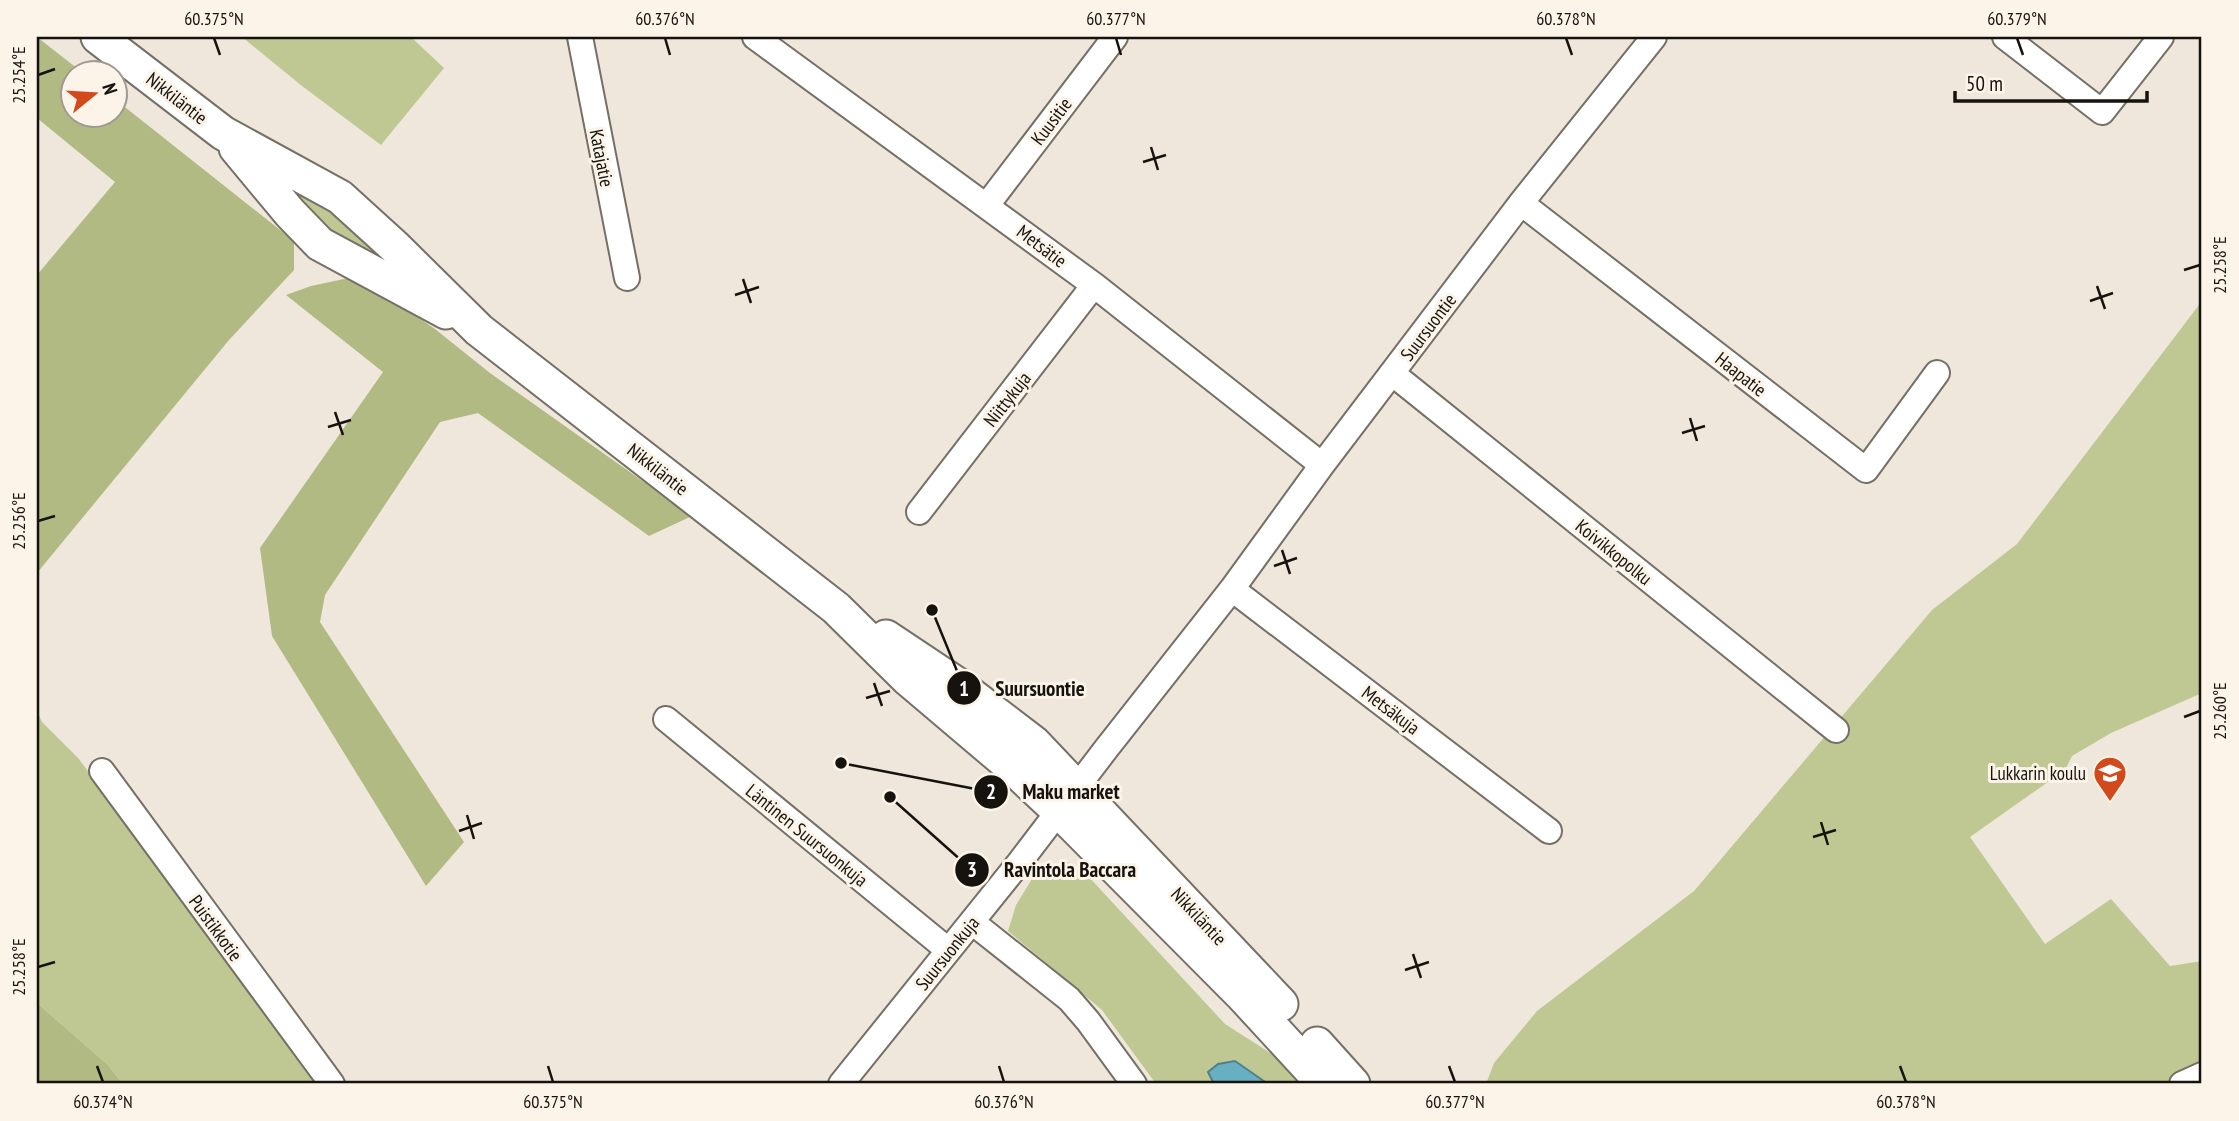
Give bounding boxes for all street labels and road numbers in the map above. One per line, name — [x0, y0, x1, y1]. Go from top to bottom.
street label: Nikkiläntie — [142, 67, 212, 129]
street label: Kuusitie — [1025, 92, 1077, 149]
street label: Katajatie — [585, 127, 619, 189]
street label: Metsätie — [1012, 219, 1072, 273]
street label: Suursuontie — [1395, 288, 1461, 365]
street label: Haapatie — [1711, 347, 1772, 402]
street label: Niittykuja — [978, 367, 1036, 431]
street label: Nikkiläntie — [623, 438, 693, 500]
street label: Koivikkopolku — [1571, 514, 1657, 590]
street label: Metsäkuja — [1357, 680, 1425, 740]
street label: Läntinen Suursuonkuja — [741, 778, 873, 892]
street label: Nikkiläntie — [1166, 882, 1232, 950]
street label: Puistikkotie — [184, 890, 248, 966]
street label: Suursuonkuja — [910, 911, 984, 995]

